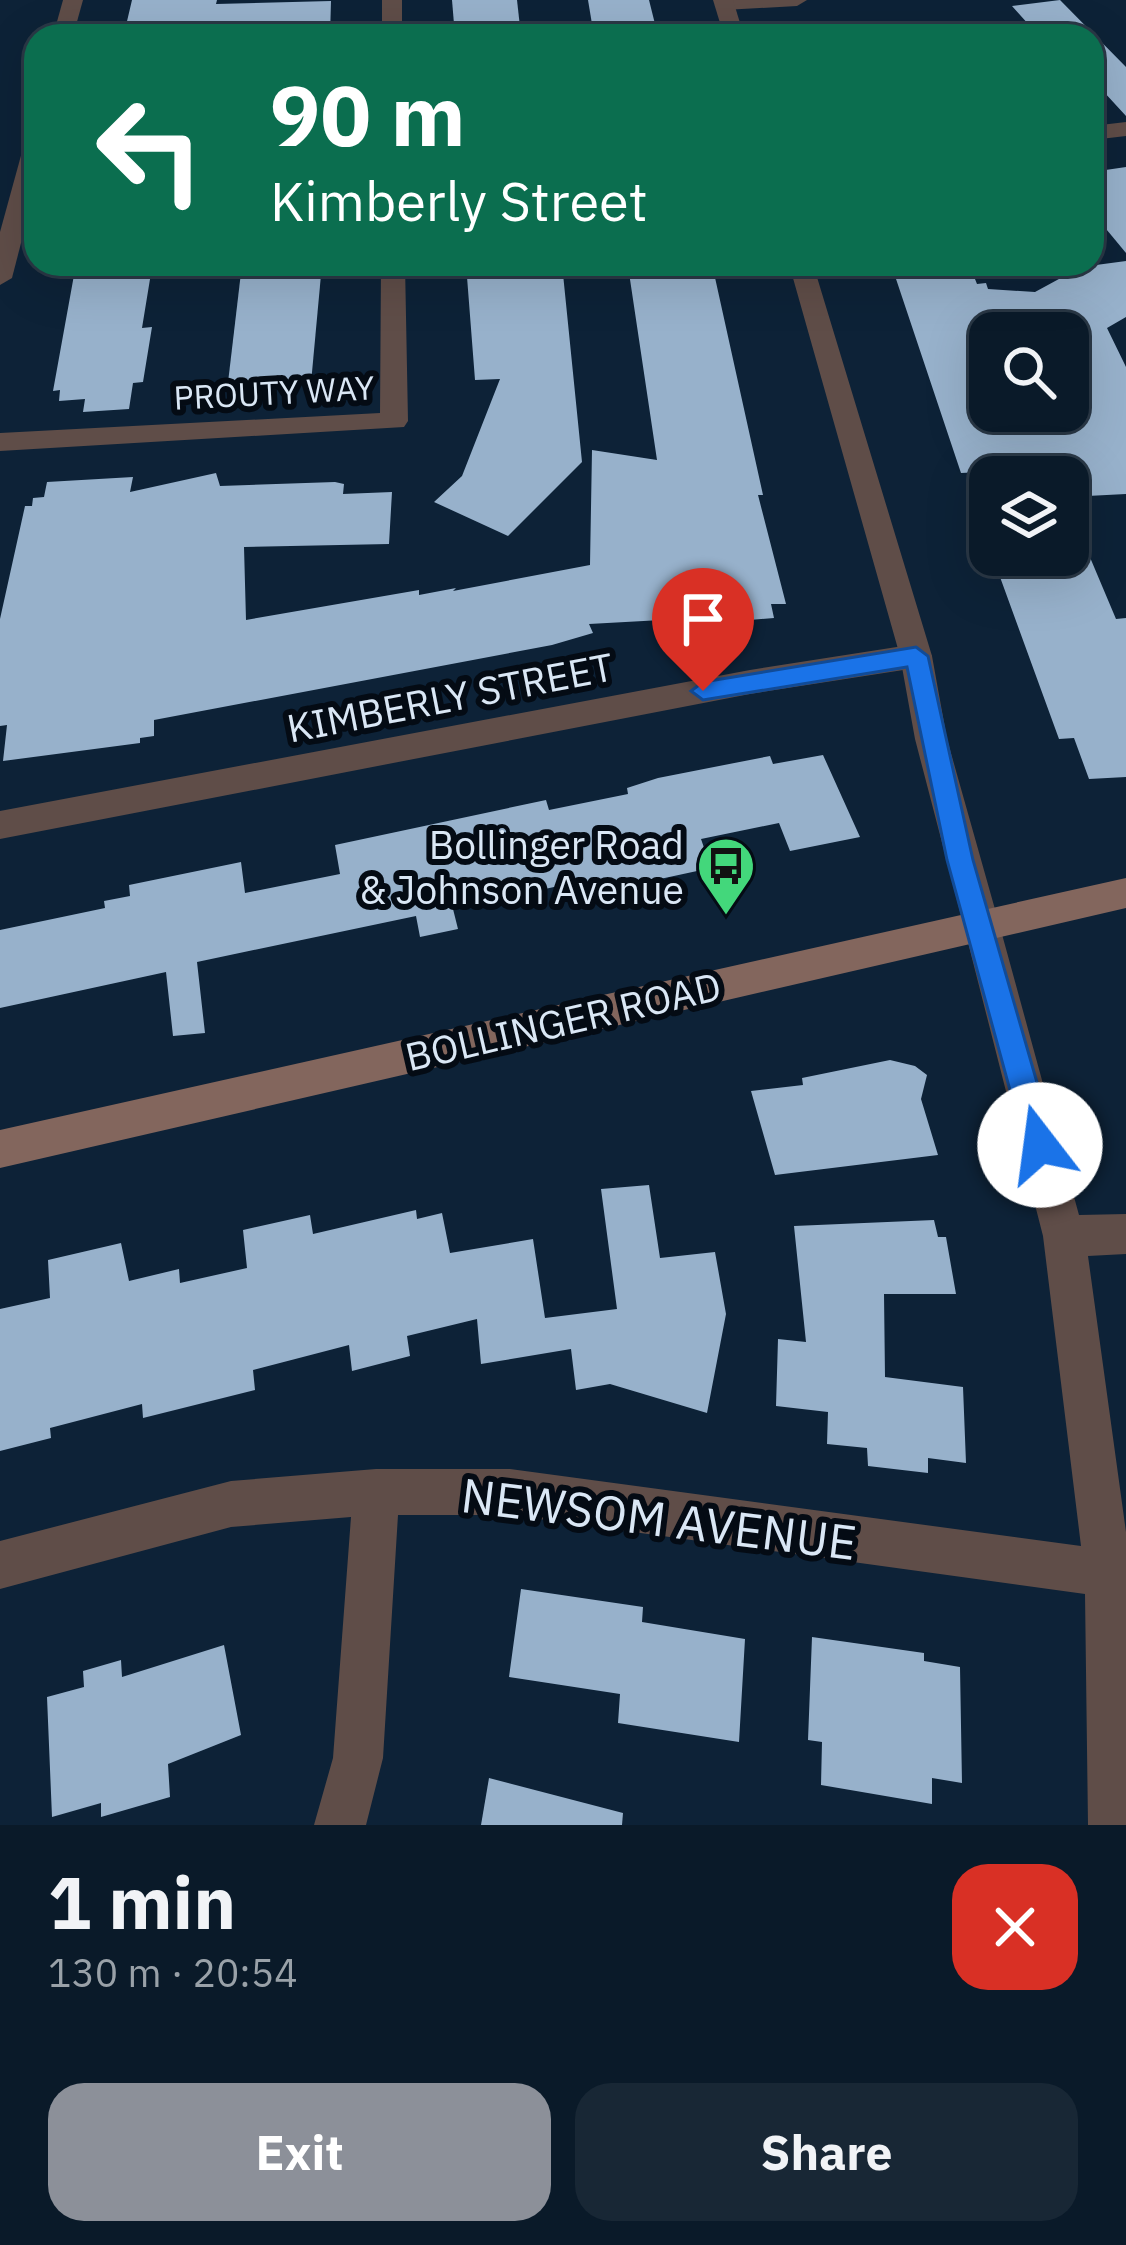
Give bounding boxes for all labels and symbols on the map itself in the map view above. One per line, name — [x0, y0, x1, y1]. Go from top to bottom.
street label: PROUTY WAY — [172, 365, 376, 419]
pin — [652, 568, 754, 691]
street label: KIMBERLY STREET — [282, 640, 618, 754]
place label: Bollinger Road & Johnson Avenue — [359, 819, 684, 915]
bus stop icon: Bollinger Road & Johnson Avenue — [695, 835, 757, 917]
street label: BOLLINGER ROAD — [400, 960, 726, 1082]
position arrow — [977, 1082, 1103, 1208]
street label: NEWSOM AVENUE — [458, 1463, 860, 1573]

